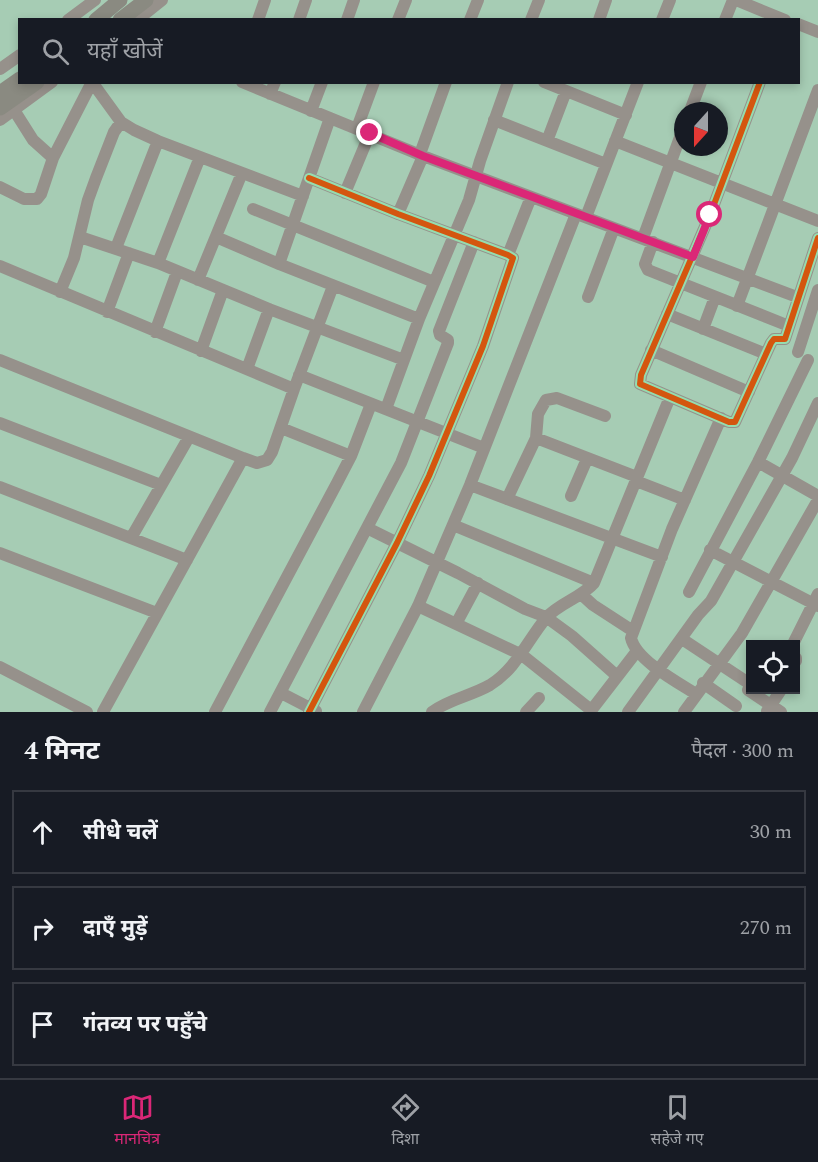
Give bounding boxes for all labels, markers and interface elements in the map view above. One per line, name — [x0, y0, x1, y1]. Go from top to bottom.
search box — [18, 18, 800, 84]
icon: search — [39, 35, 72, 68]
text: यहाँ खोजें — [87, 35, 163, 68]
north arrow — [674, 102, 728, 156]
route end — [356, 119, 382, 145]
route start — [696, 201, 722, 227]
map controls — [746, 640, 800, 694]
button: locate — [746, 640, 800, 694]
text: 4 मिनट — [24, 731, 100, 771]
text: पैदल · 300 m — [691, 736, 794, 766]
icon: ahead — [26, 816, 59, 849]
text: सीधे चलें — [83, 816, 158, 849]
text: 30 m — [750, 817, 792, 847]
icon: right — [26, 912, 59, 945]
text: दाएँ मुड़ें — [83, 912, 148, 945]
text: 270 m — [740, 913, 792, 943]
icon: arrive — [26, 1008, 59, 1041]
text: गंतव्य पर पहुँचे — [83, 1008, 207, 1041]
tab: मानचित्र — [114, 1091, 160, 1151]
tab: दिशा — [389, 1091, 422, 1151]
tab: सहेजे गए — [651, 1091, 704, 1151]

